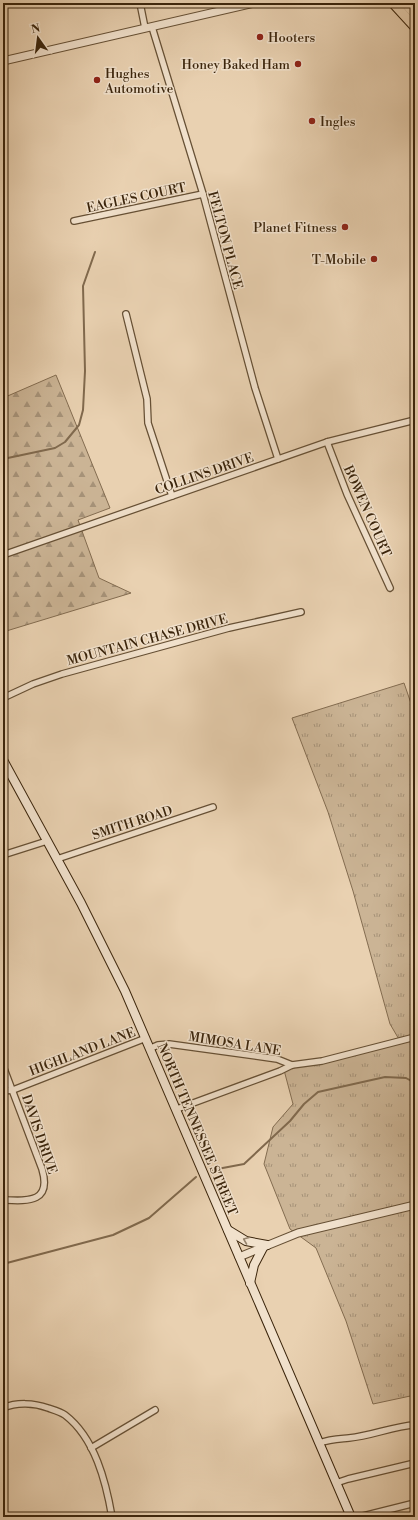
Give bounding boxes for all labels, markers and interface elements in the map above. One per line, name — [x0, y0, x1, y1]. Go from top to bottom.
north arrow — [18, 18, 58, 58]
text: N — [30, 21, 42, 37]
place label: Hooters — [268, 30, 316, 46]
marker: Hooters — [255, 32, 265, 42]
place label: Honey Baked Ham — [182, 57, 291, 73]
marker: Honey Baked Ham — [293, 59, 303, 69]
place label: Hughes Automotive — [104, 66, 174, 97]
marker: Hughes Automotive — [92, 75, 102, 85]
place label: Ingles — [320, 114, 356, 130]
marker: Ingles — [307, 116, 317, 126]
street label: EAGLES COURT — [85, 180, 187, 216]
street label: FELTON PLACE — [204, 189, 246, 291]
place label: Planet Fitness — [253, 220, 337, 236]
marker: Planet Fitness — [340, 222, 350, 232]
place label: T-Mobile — [312, 252, 366, 268]
marker: T-Mobile — [369, 254, 379, 264]
street label: COLLINS DRIVE — [153, 450, 256, 498]
street label: BOWEN COURT — [339, 462, 394, 560]
street label: MOUNTAIN CHASE DRIVE — [65, 611, 229, 669]
street label: SMITH ROAD — [90, 802, 175, 843]
street label: HIGHLAND LANE — [27, 1024, 138, 1080]
street label: MIMOSA LANE — [187, 1029, 282, 1059]
street label: NORTH TENNESSEE STREET — [153, 1041, 241, 1218]
street label: DAVIS DRIVE — [18, 1092, 60, 1176]
one-way arrow — [243, 1237, 250, 1245]

